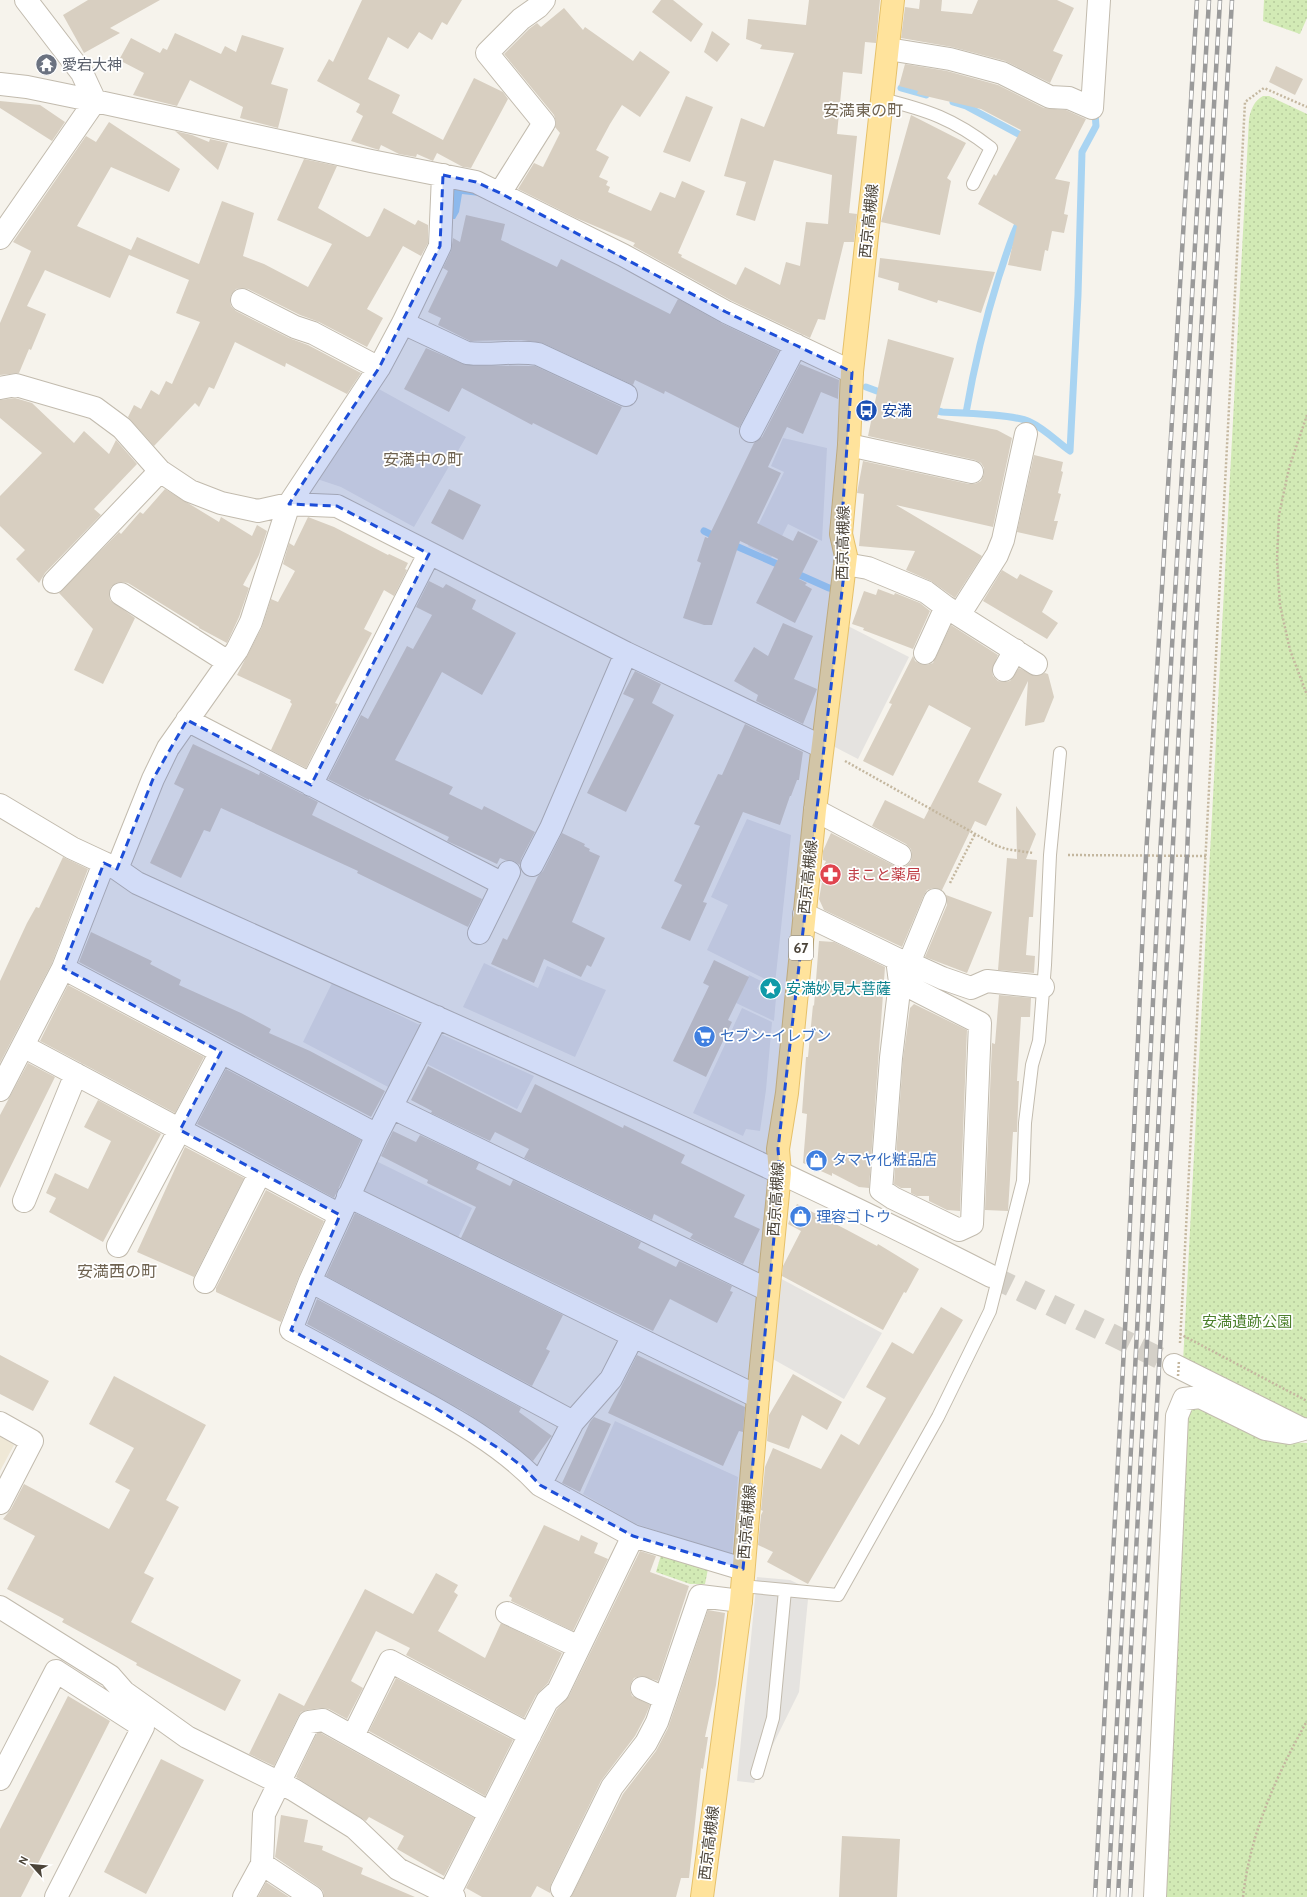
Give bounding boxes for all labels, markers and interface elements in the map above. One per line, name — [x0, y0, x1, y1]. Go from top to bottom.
temple icon: 愛宕大神 — [34, 52, 60, 78]
place label: 愛宕大神 — [62, 56, 122, 74]
district label: 安満東の町 — [823, 101, 903, 120]
street label: 西京高槻線 — [856, 183, 882, 259]
bus stop icon: 安満 — [854, 398, 880, 424]
place label: 安満 — [882, 402, 912, 420]
district label: 安満中の町 — [383, 450, 463, 469]
street label: 西京高槻線 — [833, 505, 853, 581]
street label: 西京高槻線 — [795, 839, 821, 915]
pharmacy icon: まこと薬局 — [817, 862, 843, 888]
place label: まこと薬局 — [846, 866, 921, 884]
road number: 67 — [789, 936, 813, 960]
place icon: 安満妙見大菩薩 — [758, 976, 784, 1002]
place label: 安満妙見大菩薩 — [786, 980, 891, 998]
supermarket icon: セブン-イレブン — [691, 1023, 717, 1049]
place label: セブン-イレブン — [720, 1027, 831, 1045]
shop icon: タマヤ化粧品店 — [803, 1147, 829, 1173]
place label: タマヤ化粧品店 — [832, 1151, 937, 1169]
street label: 西京高槻線 — [764, 1161, 788, 1237]
shop icon: 理容ゴトウ — [787, 1204, 813, 1230]
place label: 理容ゴトウ — [816, 1208, 891, 1226]
district label: 安満西の町 — [77, 1262, 157, 1281]
park label: 安満遺跡公園 — [1202, 1313, 1292, 1331]
street label: 西京高槻線 — [735, 1484, 759, 1560]
street label: 西京高槻線 — [695, 1805, 723, 1881]
north arrow — [12, 1845, 52, 1885]
text: N — [15, 1854, 31, 1867]

